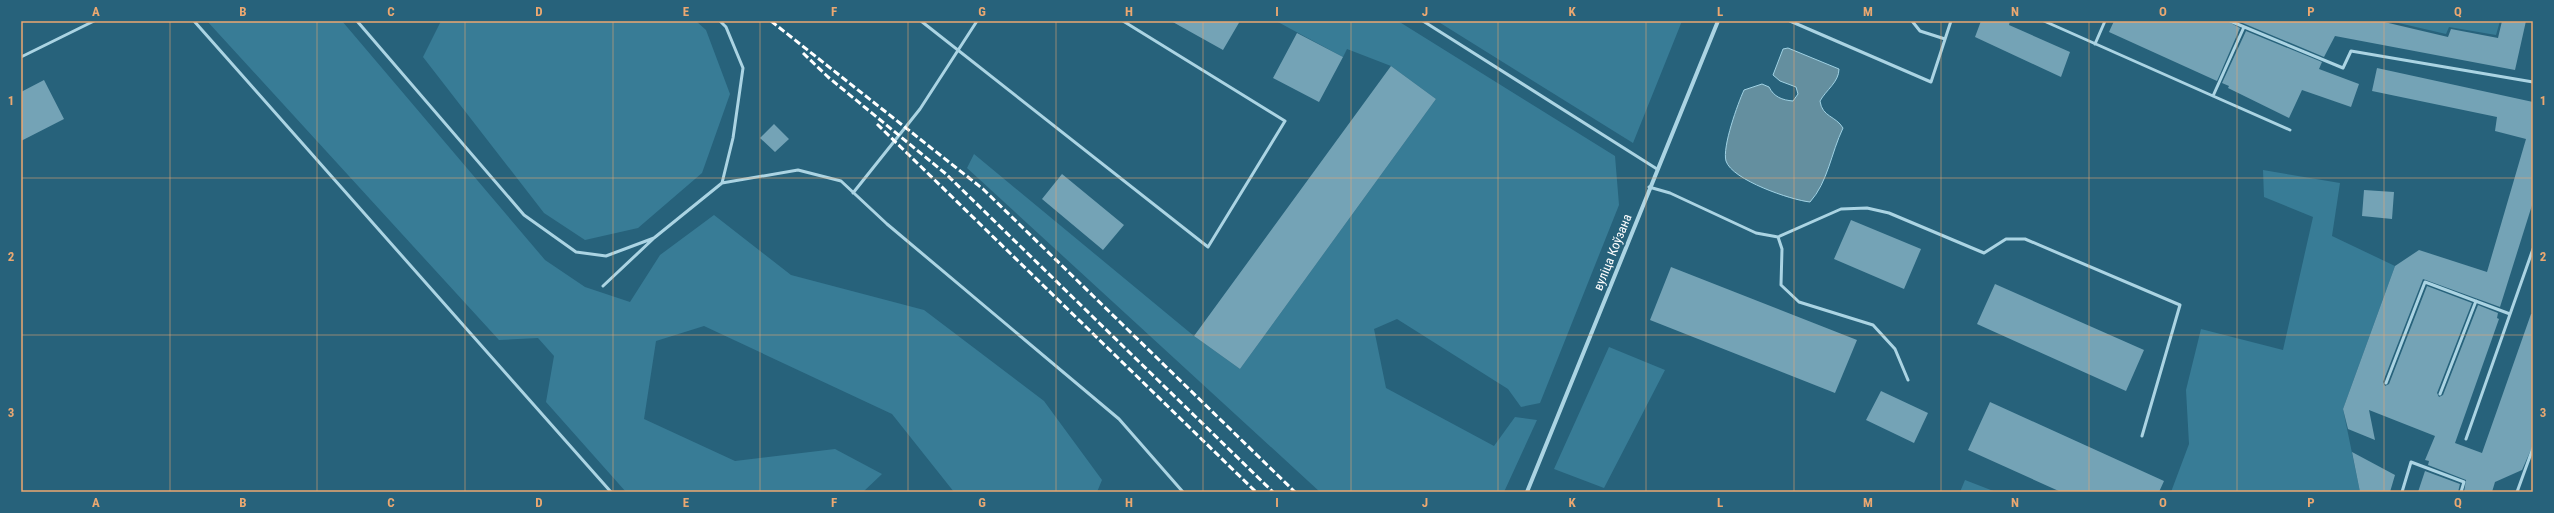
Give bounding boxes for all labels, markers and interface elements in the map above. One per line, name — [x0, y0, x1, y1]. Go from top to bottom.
text: A — [92, 4, 100, 19]
text: B — [239, 4, 247, 19]
text: C — [387, 4, 395, 19]
text: D — [535, 4, 543, 19]
text: E — [683, 4, 690, 19]
text: F — [831, 4, 837, 19]
text: G — [978, 4, 986, 19]
text: H — [1125, 4, 1133, 19]
text: I — [1275, 4, 1279, 19]
text: J — [1422, 4, 1428, 19]
text: K — [1568, 4, 1576, 19]
text: L — [1717, 4, 1723, 19]
text: M — [1863, 4, 1873, 19]
text: N — [2011, 4, 2019, 19]
text: O — [2159, 4, 2167, 19]
text: P — [2307, 4, 2315, 19]
text: Q — [2454, 4, 2462, 19]
text: 1 — [8, 93, 14, 108]
text: 1 — [2540, 93, 2546, 108]
street label: вуліца Коўзана — [1590, 212, 1635, 293]
text: 2 — [8, 249, 15, 264]
text: 2 — [2540, 249, 2547, 264]
text: 3 — [8, 405, 14, 420]
text: 3 — [2540, 405, 2546, 420]
text: A — [92, 495, 100, 510]
text: B — [239, 495, 247, 510]
text: C — [387, 495, 395, 510]
text: D — [535, 495, 543, 510]
text: E — [683, 495, 690, 510]
text: F — [831, 495, 837, 510]
text: G — [978, 495, 986, 510]
text: H — [1125, 495, 1133, 510]
text: I — [1275, 495, 1279, 510]
text: J — [1422, 495, 1428, 510]
text: K — [1568, 495, 1576, 510]
text: L — [1717, 495, 1723, 510]
text: M — [1863, 495, 1873, 510]
text: N — [2011, 495, 2019, 510]
text: O — [2159, 495, 2167, 510]
text: P — [2307, 495, 2315, 510]
text: Q — [2454, 495, 2462, 510]

